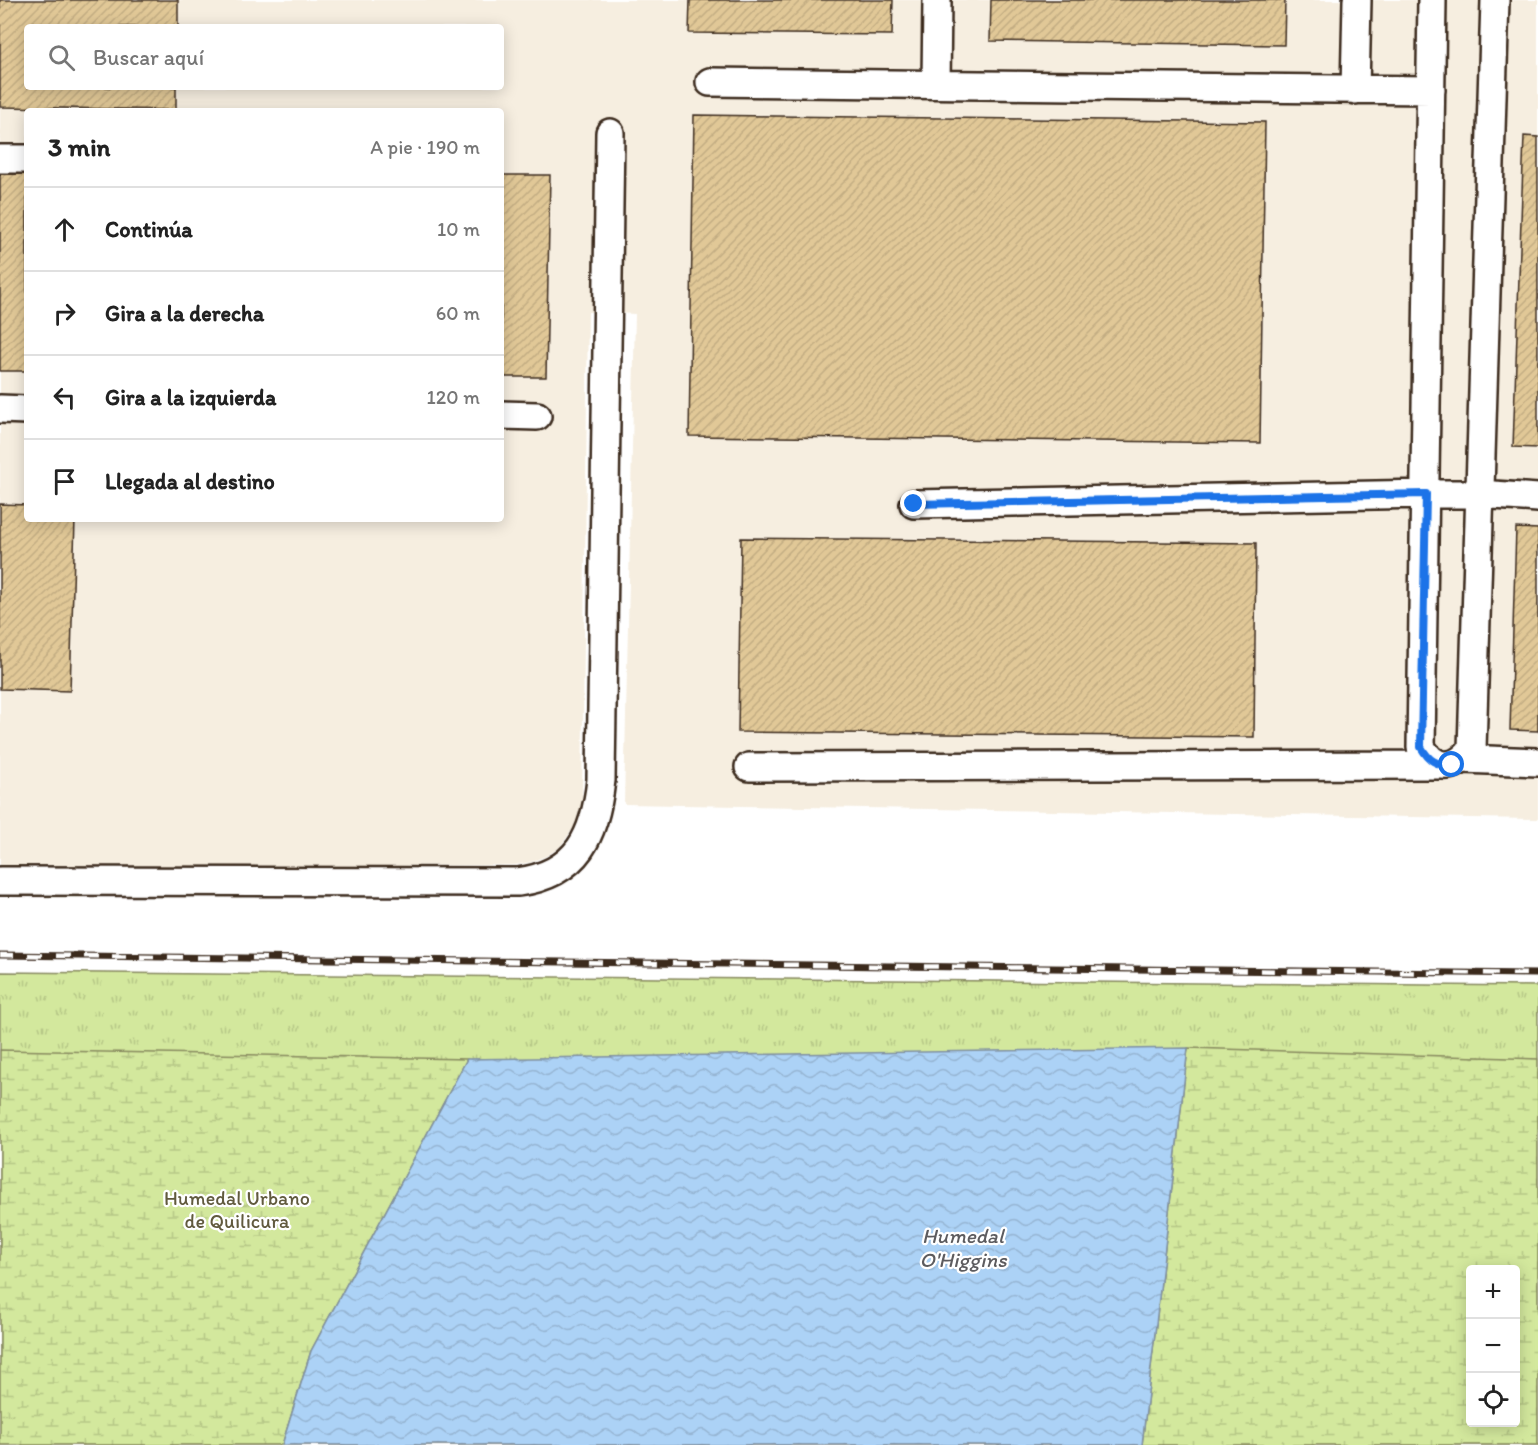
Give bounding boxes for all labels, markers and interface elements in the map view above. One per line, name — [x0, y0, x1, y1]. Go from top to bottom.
search box — [24, 24, 504, 90]
icon: search — [45, 41, 78, 74]
text: Buscar aquí — [93, 44, 204, 71]
text: 3 min — [48, 131, 110, 163]
text: A pie · 190 m — [370, 135, 480, 159]
icon: ahead — [48, 213, 81, 246]
text: Continúa — [105, 216, 193, 243]
text: 10 m — [437, 217, 480, 241]
icon: right — [48, 297, 81, 330]
text: Gira a la derecha — [105, 300, 264, 327]
text: 60 m — [436, 301, 480, 325]
icon: left — [48, 381, 81, 414]
text: Gira a la izquierda — [105, 384, 276, 411]
text: 120 m — [427, 385, 480, 409]
icon: arrive — [48, 465, 81, 498]
text: Llegada al destino — [105, 468, 275, 495]
route end — [900, 490, 926, 516]
route start — [1438, 751, 1464, 777]
park label: Humedal Urbano de Quilicura — [164, 1186, 310, 1233]
water label: Humedal O'Higgins — [919, 1223, 1008, 1272]
map controls — [1466, 1265, 1520, 1427]
button: + — [1466, 1265, 1520, 1319]
button: − — [1466, 1319, 1520, 1373]
button: locate — [1466, 1373, 1520, 1427]

